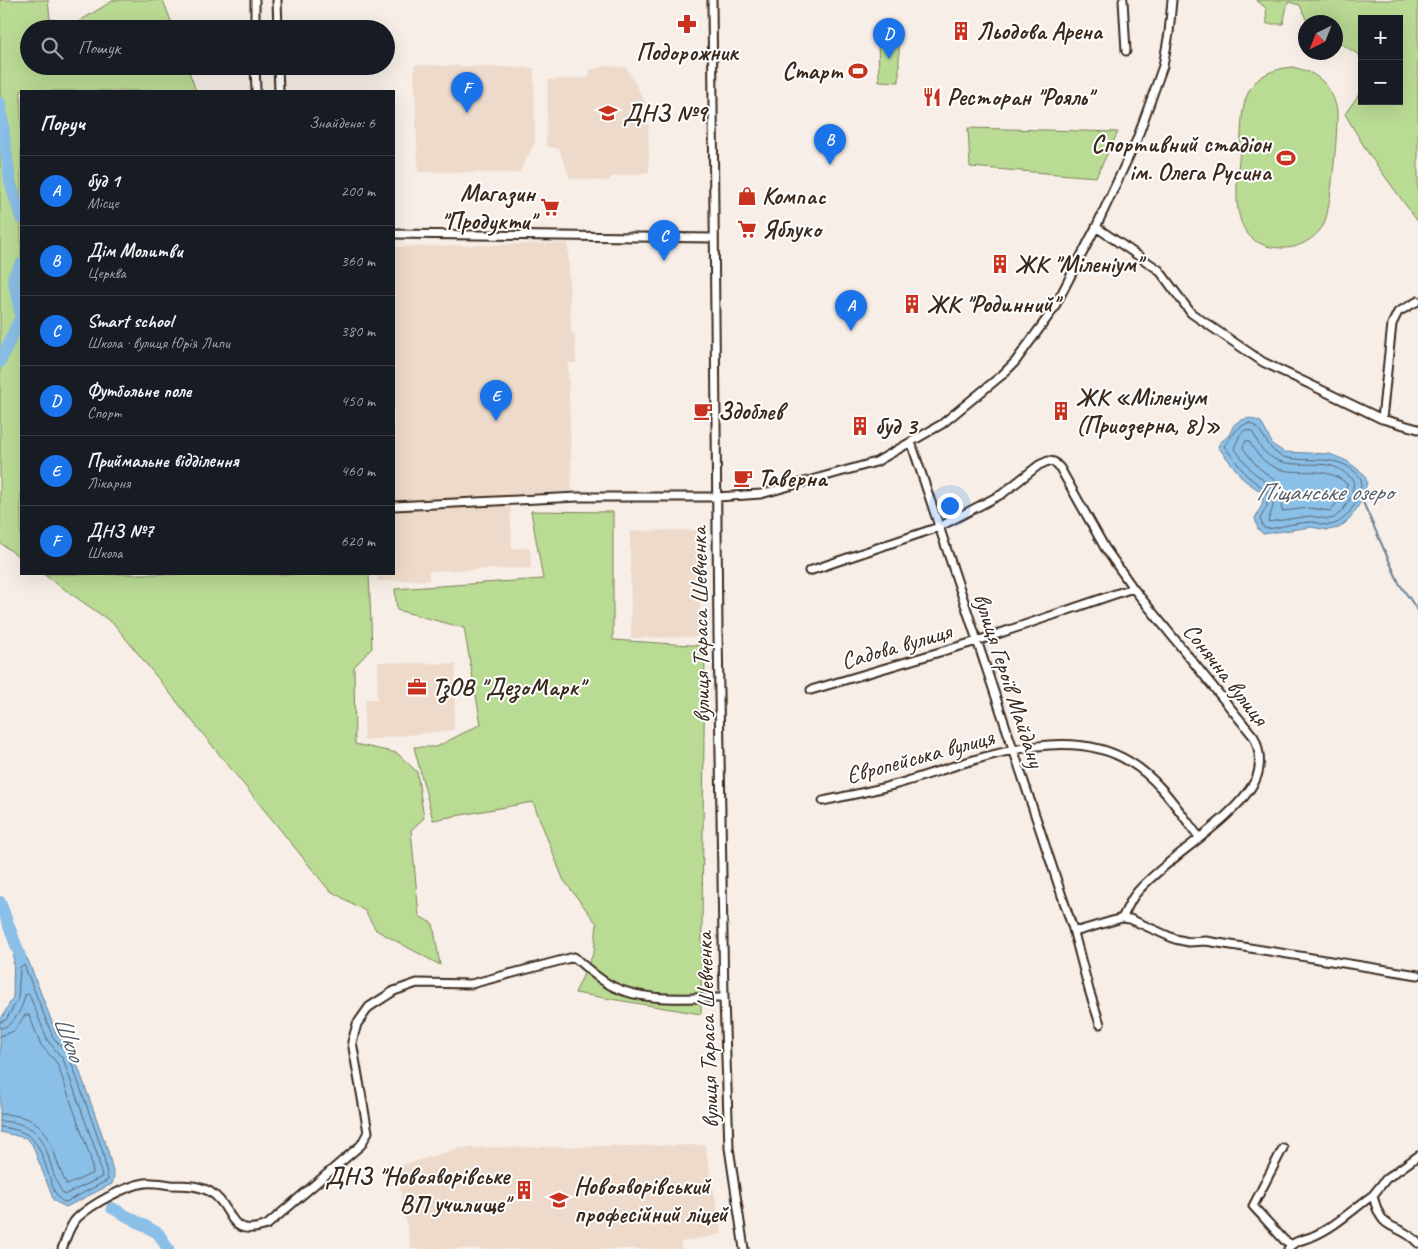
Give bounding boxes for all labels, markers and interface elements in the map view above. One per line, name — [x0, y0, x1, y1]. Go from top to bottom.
pharmacy icon: Подорожник — [676, 13, 698, 35]
north arrow — [1298, 15, 1343, 60]
map controls — [1358, 15, 1403, 105]
button: + — [1358, 15, 1403, 60]
place label: Льодова Арена — [976, 16, 1104, 46]
pin: D — [873, 18, 905, 59]
search box — [20, 20, 395, 75]
building icon: Льодова Арена — [950, 20, 972, 42]
icon: search — [38, 34, 66, 62]
text: Пошук — [78, 36, 120, 60]
place label: Подорожник — [636, 37, 740, 67]
place label: Старт — [782, 56, 843, 86]
sports icon: Старт — [847, 60, 869, 82]
button: − — [1358, 60, 1403, 105]
pin: F — [451, 72, 483, 113]
place label: Ресторан "Рояль" — [947, 82, 1098, 112]
restaurant icon: Ресторан "Рояль" — [921, 86, 943, 108]
place label: ДНЗ №9 — [623, 98, 709, 128]
school or university icon: ДНЗ №9 — [597, 102, 619, 124]
text: Поруч — [40, 110, 85, 136]
text: Знайдено: 6 — [309, 113, 375, 133]
pin: B — [814, 124, 846, 165]
place label: Спортивний стадіон ім. Олега Русина — [1091, 129, 1272, 187]
sports icon: Спортивний стадіон ім. Олега Русина — [1275, 147, 1297, 169]
text: буд 1 — [87, 169, 120, 193]
place label: Магазин "Продукти" — [441, 178, 540, 236]
text: A — [52, 181, 60, 201]
text: 200 m — [341, 181, 375, 201]
place label: Компас — [762, 181, 827, 211]
shop icon: Компас — [736, 185, 758, 207]
text: Місце — [87, 193, 119, 213]
supermarket icon: Магазин "Продукти" — [539, 196, 561, 218]
place label: Яблуко — [762, 214, 824, 244]
supermarket icon: Яблуко — [736, 218, 758, 240]
pin: C — [648, 220, 680, 261]
text: Дім Молитви — [87, 239, 182, 263]
place label: ЖК "Міленіум" — [1015, 249, 1147, 279]
text: B — [52, 251, 60, 271]
text: 360 m — [341, 251, 375, 271]
building icon: ЖК "Міленіум" — [989, 253, 1011, 275]
text: Церква — [87, 263, 126, 283]
place label: ЖК "Родинний" — [927, 289, 1063, 319]
pin: A — [835, 290, 867, 331]
building icon: ЖК "Родинний" — [901, 293, 923, 315]
text: Smart school — [87, 309, 173, 333]
text: C — [52, 321, 60, 341]
text: 380 m — [341, 321, 375, 341]
text: Школа · вулиця Юрія Липи — [87, 333, 230, 353]
text: Футбольне поле — [87, 379, 191, 403]
pin: E — [480, 380, 512, 421]
place label: ЖК «Міленіум (Приозерна, 8)» — [1076, 382, 1220, 441]
text: D — [51, 391, 61, 411]
text: 450 m — [341, 391, 375, 411]
place label: Здоблев — [718, 396, 788, 426]
cafe icon: Здоблев — [692, 400, 714, 422]
building icon: ЖК «Міленіум (Приозерна, 8)» — [1050, 400, 1072, 422]
text: Спорт — [87, 403, 122, 423]
place label: буд 3 — [875, 411, 919, 441]
building icon: буд 3 — [849, 415, 871, 437]
text: Приймальне відділення — [87, 449, 239, 473]
text: E — [52, 461, 60, 481]
text: 460 m — [341, 461, 375, 481]
place label: Таверна — [758, 463, 829, 493]
cafe icon: Таверна — [732, 467, 754, 489]
text: Лікарня — [87, 473, 130, 493]
water label: Піщанське озеро — [1256, 476, 1396, 508]
your location — [937, 493, 963, 519]
text: ДНЗ №7 — [87, 519, 153, 543]
street label: вулиця Тараса Шевченка — [683, 524, 717, 723]
text: F — [52, 531, 60, 551]
text: 620 m — [341, 531, 375, 551]
text: Школа — [87, 543, 122, 563]
street label: вулиця Героїв Майдану — [967, 589, 1052, 773]
street label: Садова вулиця — [837, 615, 956, 676]
street label: Сонячна вулиця — [1177, 617, 1276, 733]
place label: ТзОВ "ДезоМарк" — [432, 672, 589, 703]
office icon: ТзОВ "ДезоМарк" — [406, 676, 428, 698]
street label: Європейська вулиця — [843, 722, 998, 790]
street label: вулиця Тараса Шевченка — [689, 929, 725, 1129]
water label: Шкло — [46, 1011, 94, 1068]
place label: ДНЗ "Новояворівське ВП училище" — [325, 1161, 514, 1219]
place label: Новояворівський професійний ліцей — [574, 1171, 729, 1229]
building icon: ДНЗ "Новояворівське ВП училище" — [513, 1179, 535, 1201]
school or university icon: Новояворівський професійний ліцей — [548, 1189, 570, 1211]

